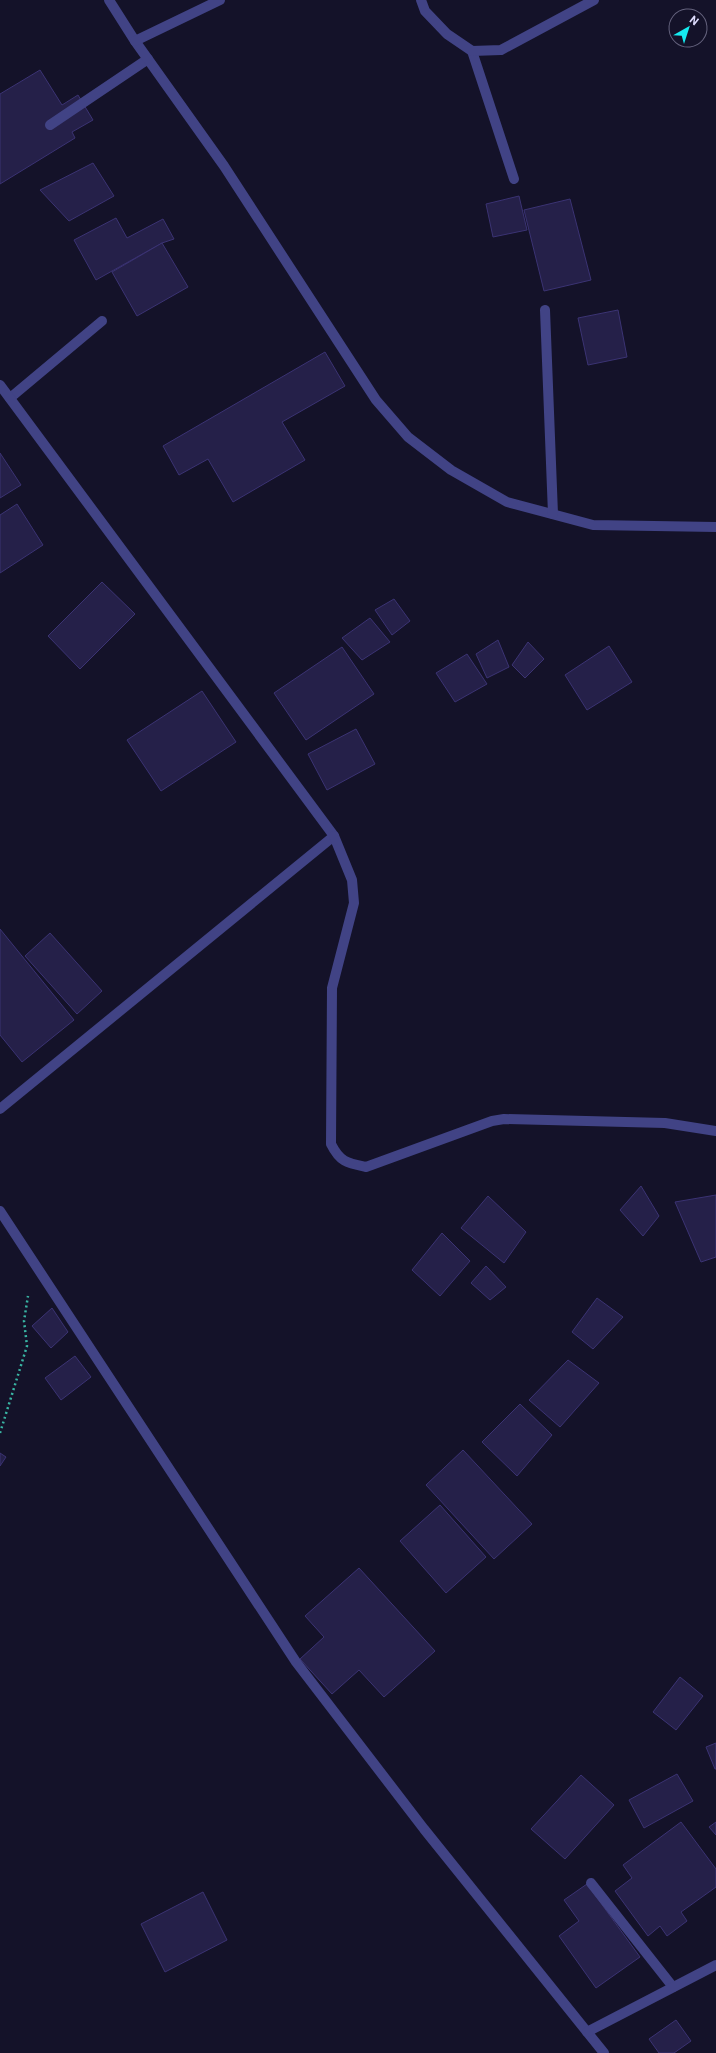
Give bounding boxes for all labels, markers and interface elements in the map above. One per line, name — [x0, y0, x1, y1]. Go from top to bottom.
north arrow — [668, 8, 708, 48]
text: N — [687, 13, 701, 28]

